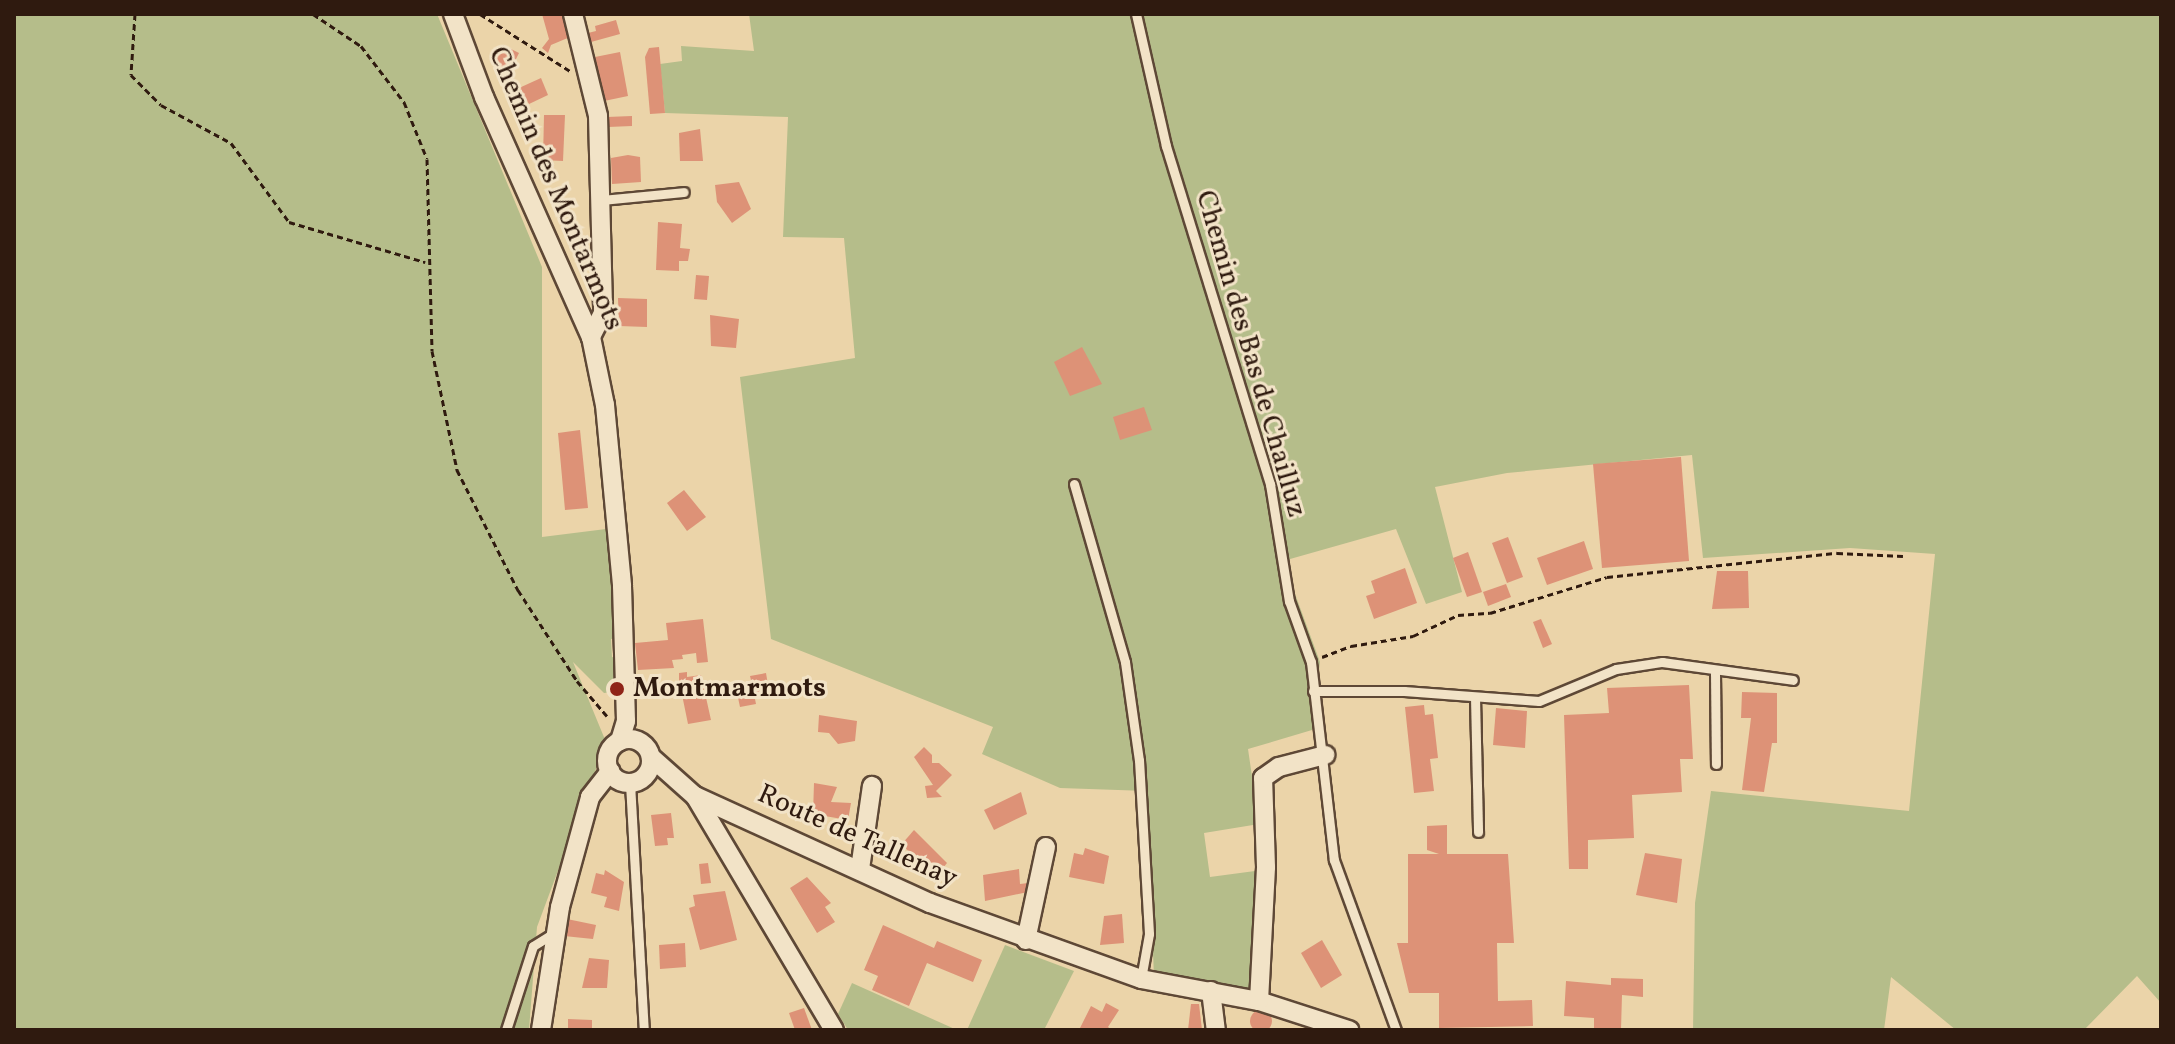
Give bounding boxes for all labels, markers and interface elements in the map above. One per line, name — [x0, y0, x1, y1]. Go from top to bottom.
street label: Chemin des Montarmots — [480, 42, 630, 336]
street label: Chemin des Bas de Chailluz — [1187, 187, 1313, 521]
place label: Montmarmots — [633, 672, 826, 706]
marker: Montmarmots — [608, 680, 626, 698]
street label: Route de Tallenay — [752, 778, 962, 896]

